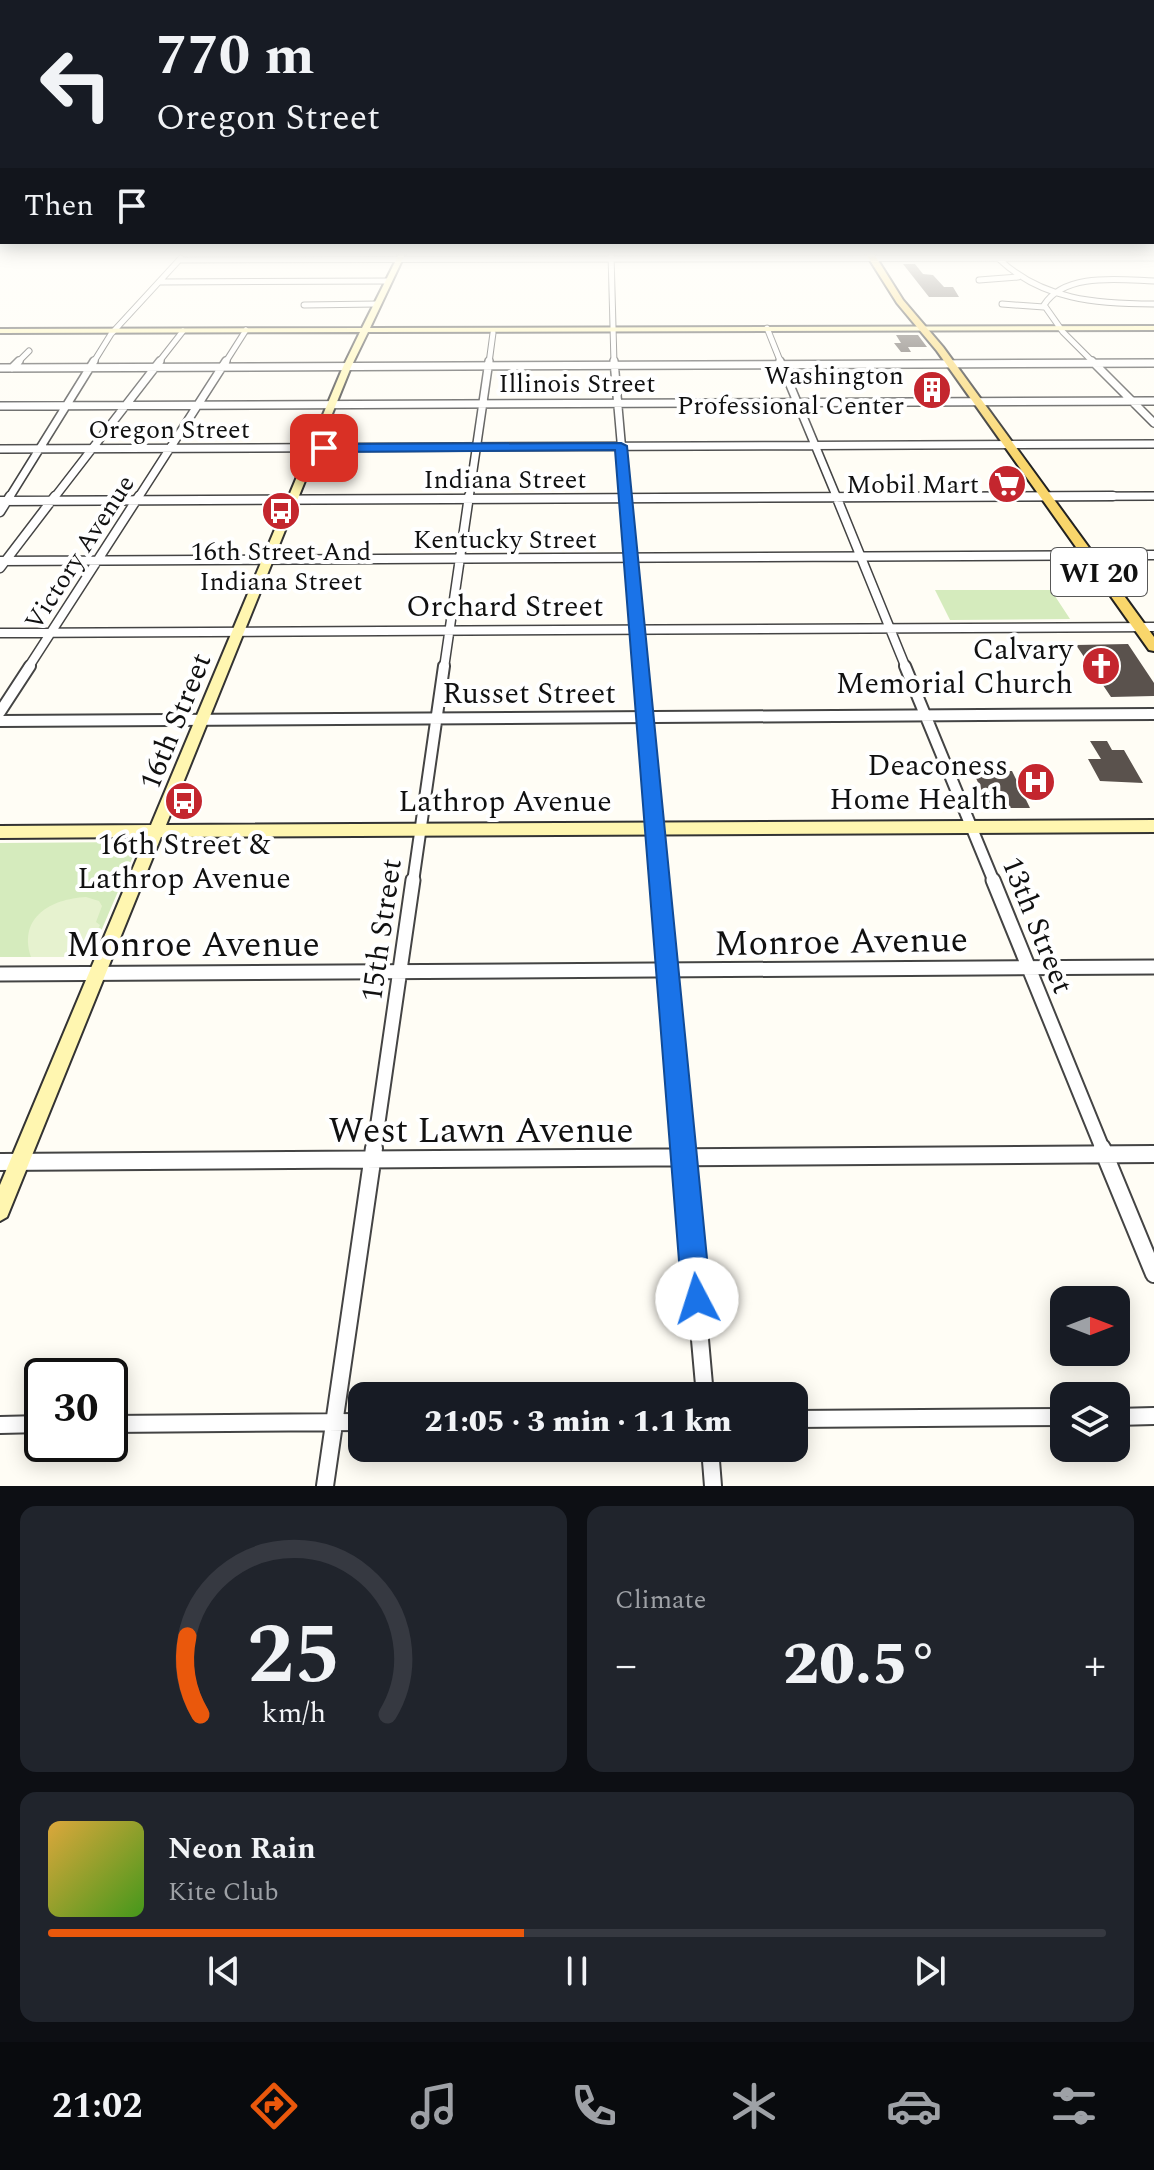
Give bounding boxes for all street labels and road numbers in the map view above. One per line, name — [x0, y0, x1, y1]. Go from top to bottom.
street label: Illinois Street — [499, 364, 655, 404]
street label: Oregon Street — [88, 410, 250, 450]
street label: Indiana Street — [423, 460, 587, 500]
street label: Victory Avenue — [15, 467, 145, 638]
street label: Kentucky Street — [413, 520, 597, 560]
road number: WI 20 — [1051, 548, 1147, 596]
street label: Orchard Street — [406, 584, 604, 630]
street label: 16th Street — [128, 646, 224, 797]
street label: Russet Street — [442, 671, 616, 717]
street label: Lathrop Avenue — [398, 779, 612, 825]
street label: 13th Street — [989, 850, 1085, 1001]
street label: 15th Street — [349, 855, 415, 1005]
street label: Monroe Avenue — [714, 913, 969, 972]
street label: Monroe Avenue — [66, 918, 320, 973]
street label: West Lawn Avenue — [328, 1104, 634, 1159]

